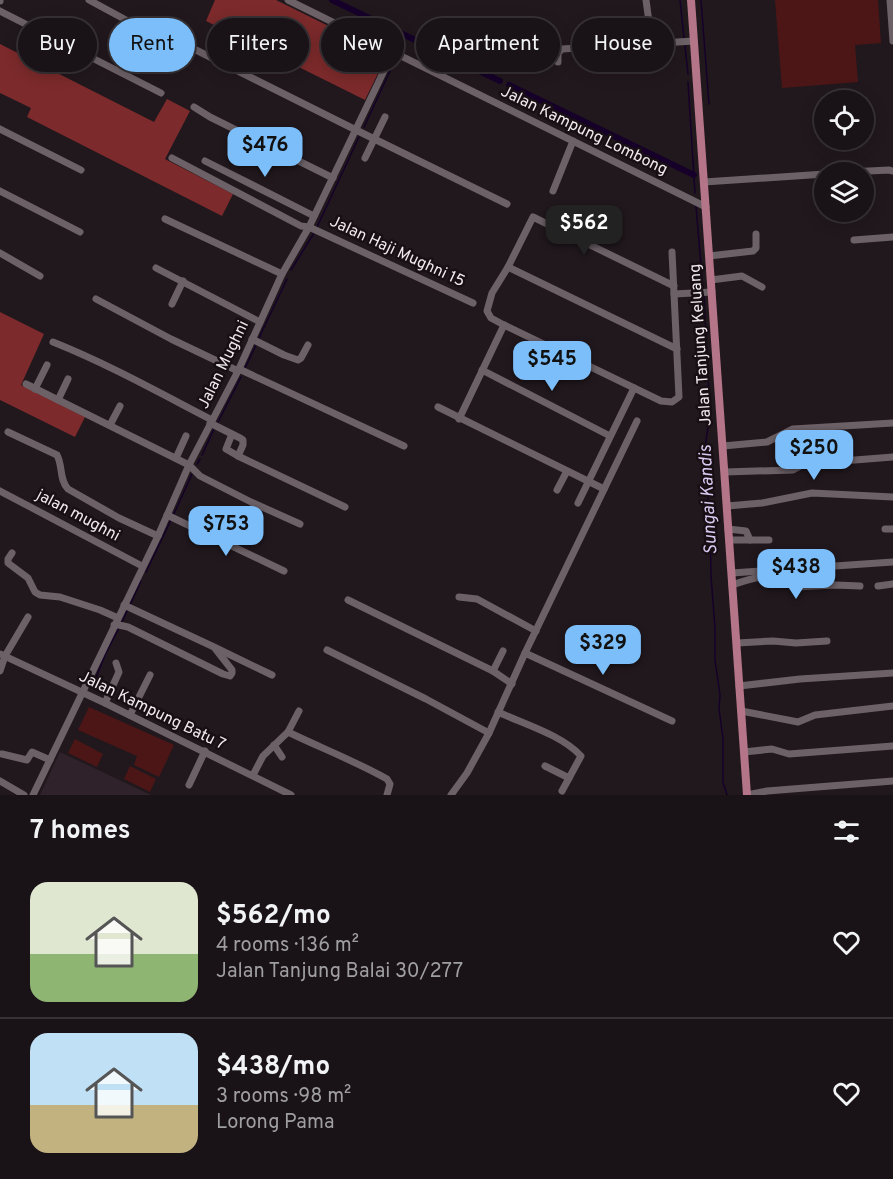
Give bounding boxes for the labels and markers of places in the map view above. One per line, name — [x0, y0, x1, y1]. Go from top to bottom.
pin: $476 — [229, 127, 301, 178]
pin: $562 — [548, 205, 620, 256]
pin: $545 — [516, 341, 588, 392]
pin: $250 — [778, 430, 850, 481]
pin: $753 — [190, 506, 262, 557]
pin: $438 — [760, 549, 832, 600]
pin: $329 — [567, 625, 639, 676]

